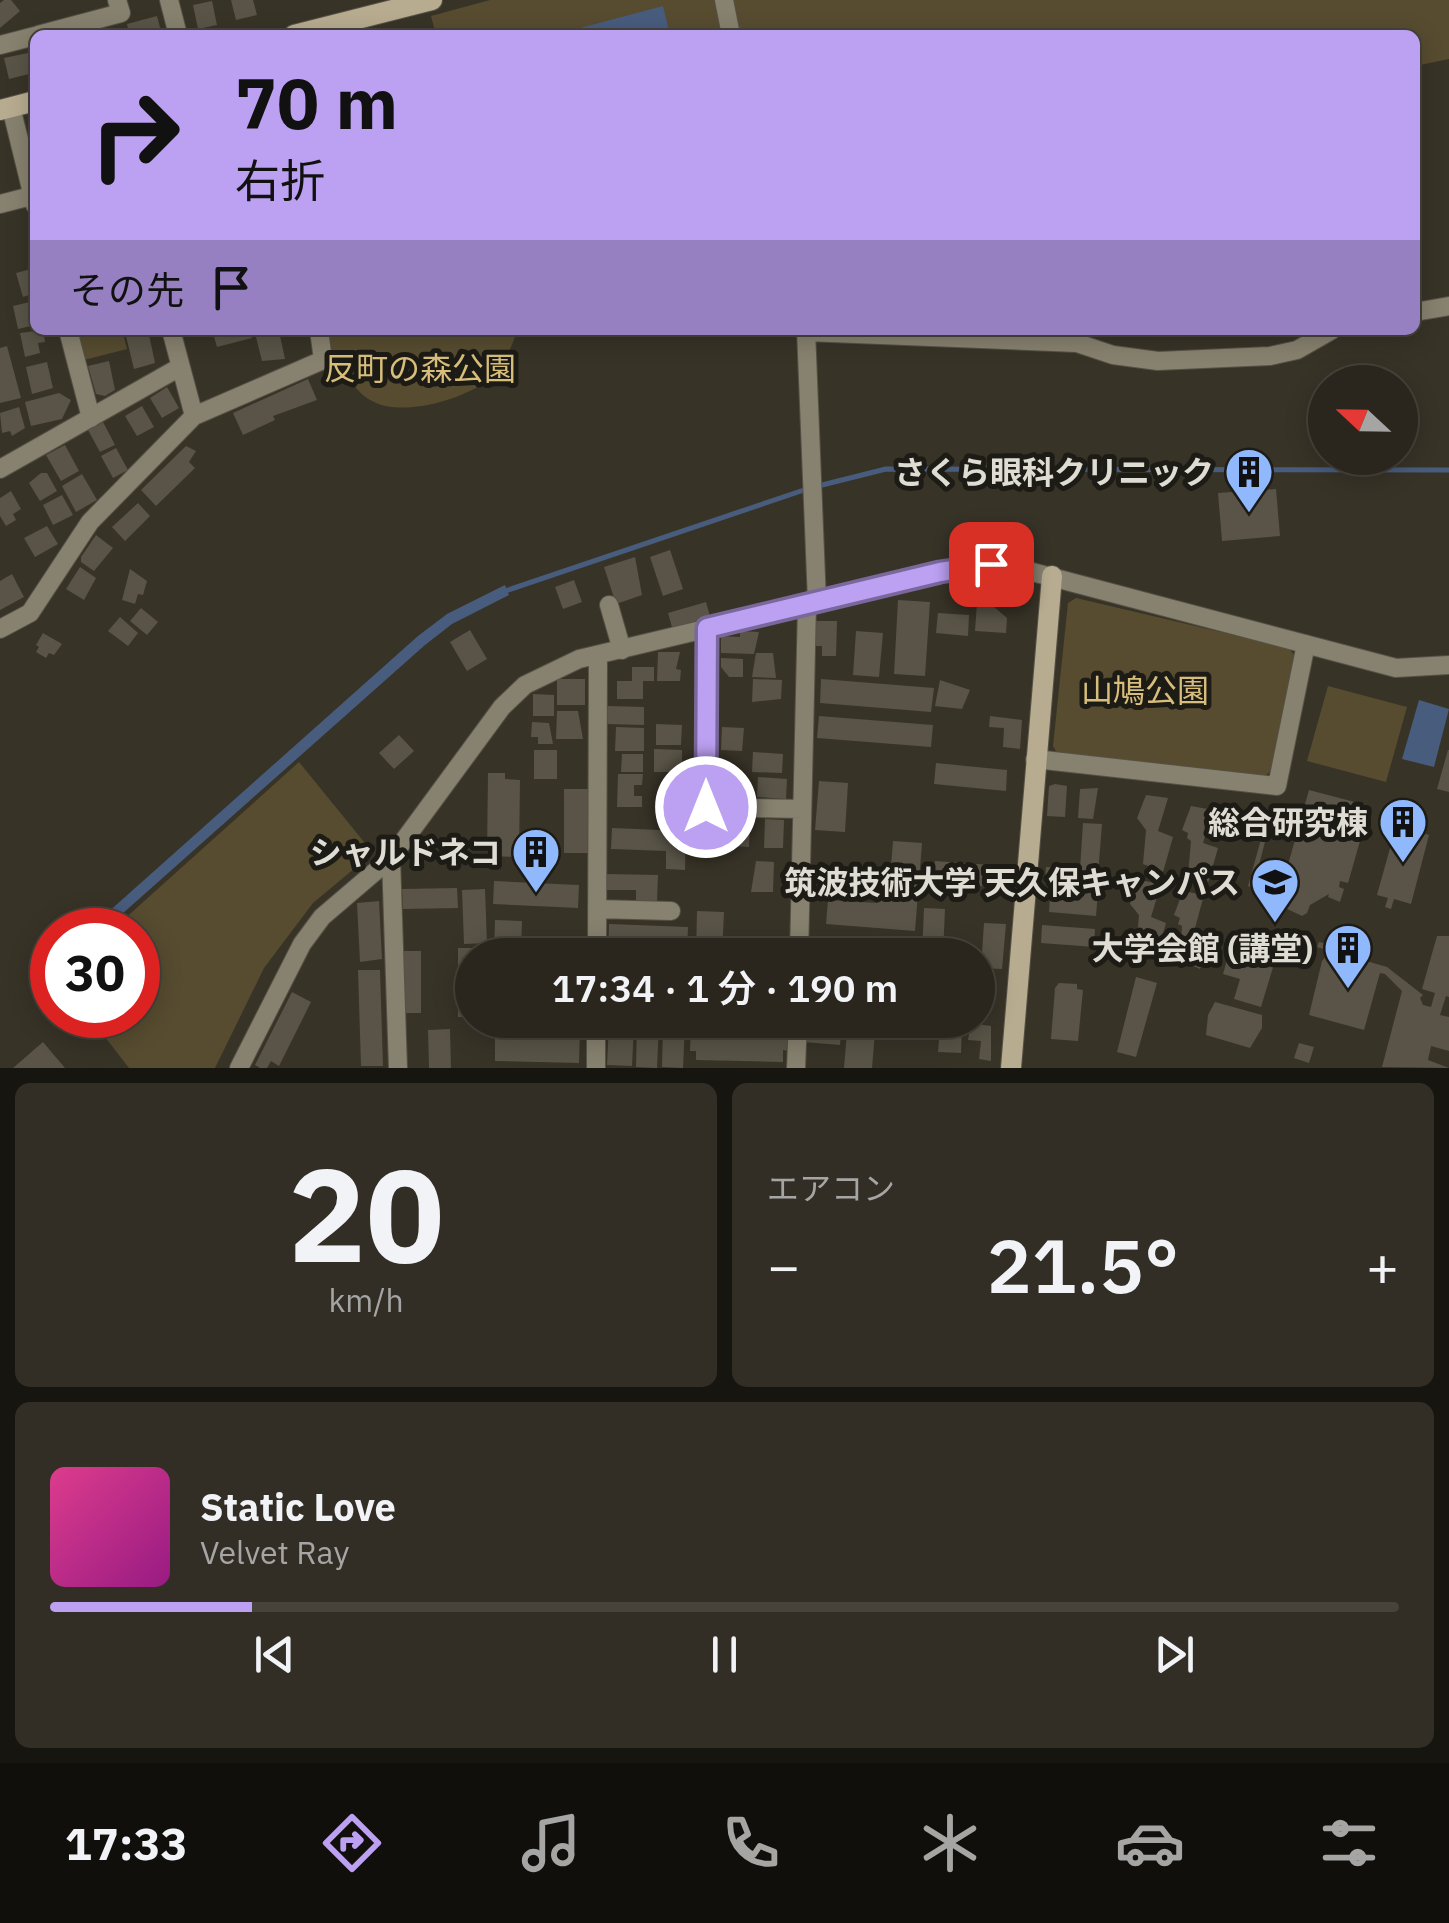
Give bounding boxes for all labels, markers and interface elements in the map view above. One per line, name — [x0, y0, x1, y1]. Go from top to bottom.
text: 70 m — [235, 57, 398, 148]
icon: right — [70, 70, 200, 200]
text: 右折 — [235, 151, 325, 209]
icon: arrive — [204, 260, 259, 315]
text: その先 — [70, 265, 184, 314]
park label: 反町の森公園 — [324, 347, 516, 389]
north arrow — [1308, 365, 1418, 475]
map controls — [1308, 365, 1418, 475]
building icon: さくら眼科クリニック — [1223, 446, 1275, 514]
place label: さくら眼科クリニック — [894, 451, 1214, 493]
pin — [949, 522, 1034, 607]
icon: arrive — [964, 537, 1019, 592]
park label: 山鳩公園 — [1081, 669, 1209, 711]
position arrow — [654, 755, 758, 859]
building icon: 総合研究棟 — [1377, 796, 1429, 864]
place label: 総合研究棟 — [1208, 801, 1368, 843]
building icon: シャルドネコ — [510, 826, 562, 894]
place label: シャルドネコ — [310, 831, 501, 873]
school or university icon: 筑波技術大学 天久保キャンパス — [1249, 856, 1301, 924]
place label: 筑波技術大学 天久保キャンパス — [784, 861, 1240, 903]
speed limit sign: 30 — [30, 908, 160, 1038]
building icon: 大学会館 (講堂) — [1322, 922, 1374, 990]
place label: 大学会館 (講堂) — [1092, 927, 1313, 969]
text: 17:34 · 1 分 · 190 m — [552, 963, 898, 1012]
text: 20 — [288, 1129, 444, 1298]
text: エアコン — [767, 1167, 895, 1209]
text: 21.5° — [987, 1216, 1179, 1314]
text: − — [767, 1230, 800, 1301]
text: + — [1366, 1230, 1399, 1301]
text: km/h — [328, 1279, 404, 1321]
text: Static Love — [200, 1482, 396, 1531]
text: Velvet Ray — [200, 1531, 349, 1573]
icon: previous — [247, 1627, 302, 1682]
icon: pause — [697, 1627, 752, 1682]
icon: next — [1147, 1627, 1202, 1682]
icon: directions — [317, 1808, 387, 1878]
icon: music — [516, 1808, 586, 1878]
icon: phone — [716, 1808, 786, 1878]
icon: climate — [915, 1808, 985, 1878]
icon: car — [1115, 1808, 1185, 1878]
icon: filters — [1314, 1808, 1384, 1878]
text: 17:33 — [65, 1814, 188, 1872]

